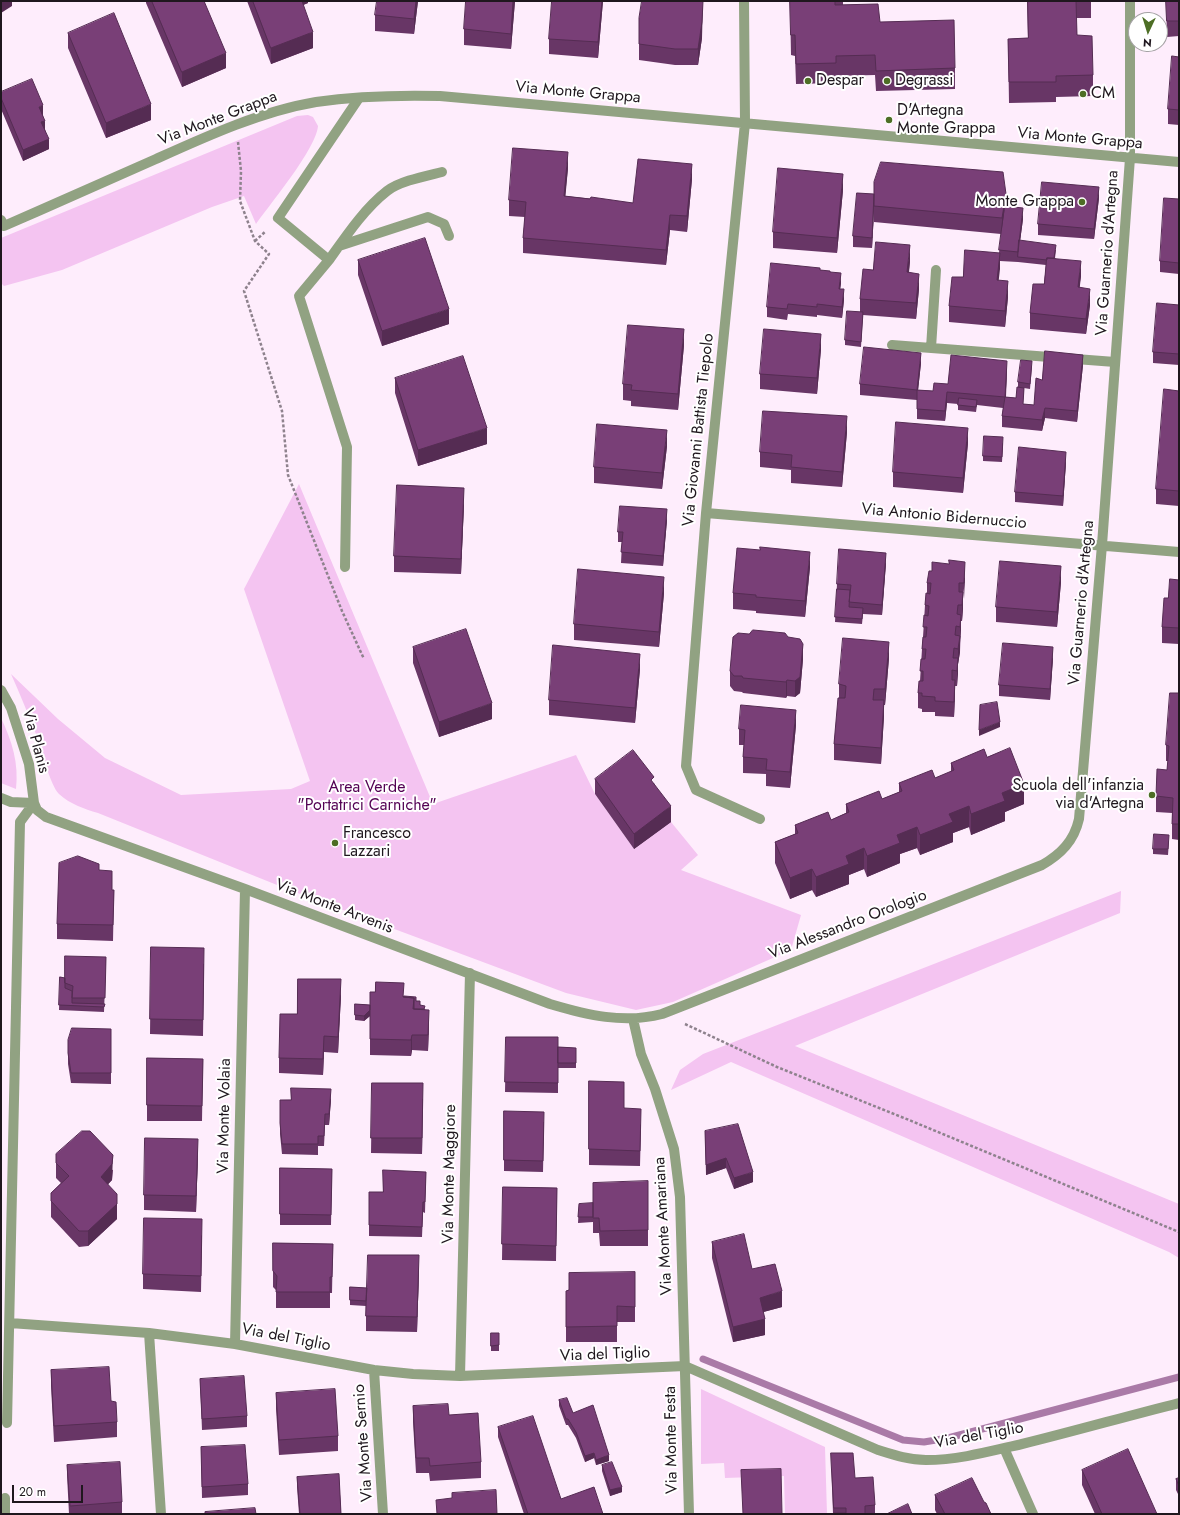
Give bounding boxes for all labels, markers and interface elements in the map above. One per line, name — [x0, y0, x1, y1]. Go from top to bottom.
north arrow — [1128, 12, 1168, 52]
text: N — [1142, 35, 1152, 51]
place label: Despar — [816, 71, 864, 91]
place label: Degrassi — [895, 71, 953, 91]
marker: Despar — [803, 76, 813, 86]
marker: Degrassi — [882, 76, 892, 86]
street label: Via Monte Grappa — [515, 78, 641, 108]
place label: CM — [1091, 84, 1115, 104]
street label: Via Monte Grappa — [156, 88, 280, 150]
marker: CM — [1078, 89, 1088, 99]
place label: D'Artegna Monte Grappa — [897, 101, 995, 139]
marker: D'Artegna Monte Grappa — [884, 115, 894, 125]
street label: Via Monte Grappa — [1017, 124, 1143, 154]
street label: Via Guarnerio d'Artegna — [1093, 170, 1123, 336]
place label: Monte Grappa — [976, 192, 1074, 212]
marker: Monte Grappa — [1077, 197, 1087, 207]
street label: Via Giovanni Battista Tiepolo — [679, 332, 719, 528]
street label: Via Antonio Bidernuccio — [861, 500, 1027, 534]
street label: Via Guarnerio d'Artegna — [1065, 520, 1099, 686]
street label: Via Planis — [17, 706, 53, 776]
place label: Scuola dell'infanzia via d'Artegna — [1013, 776, 1144, 814]
park label: Area Verde "Portatrici Carniche" — [297, 778, 437, 816]
marker: Scuola dell'infanzia via d'Artegna — [1147, 790, 1157, 800]
place label: Francesco Lazzari — [343, 824, 411, 862]
marker: Francesco Lazzari — [330, 838, 340, 848]
street label: Via Monte Arvenis — [272, 876, 396, 938]
street label: Via Alessandro Orologio — [766, 886, 930, 964]
street label: Via Monte Volaia — [214, 1058, 236, 1174]
street label: Via Monte Maggiore — [439, 1104, 461, 1244]
street label: Via Monte Amariana — [651, 1156, 677, 1296]
street label: Via del Tiglio — [240, 1320, 332, 1356]
street label: Via del Tiglio — [560, 1344, 650, 1366]
street label: Via Monte Sernio — [350, 1383, 378, 1503]
street label: Via Monte Festa — [661, 1386, 683, 1494]
street label: Via del Tiglio — [933, 1419, 1025, 1453]
scale bar — [14, 1477, 85, 1503]
text: 20 m — [19, 1483, 46, 1501]

